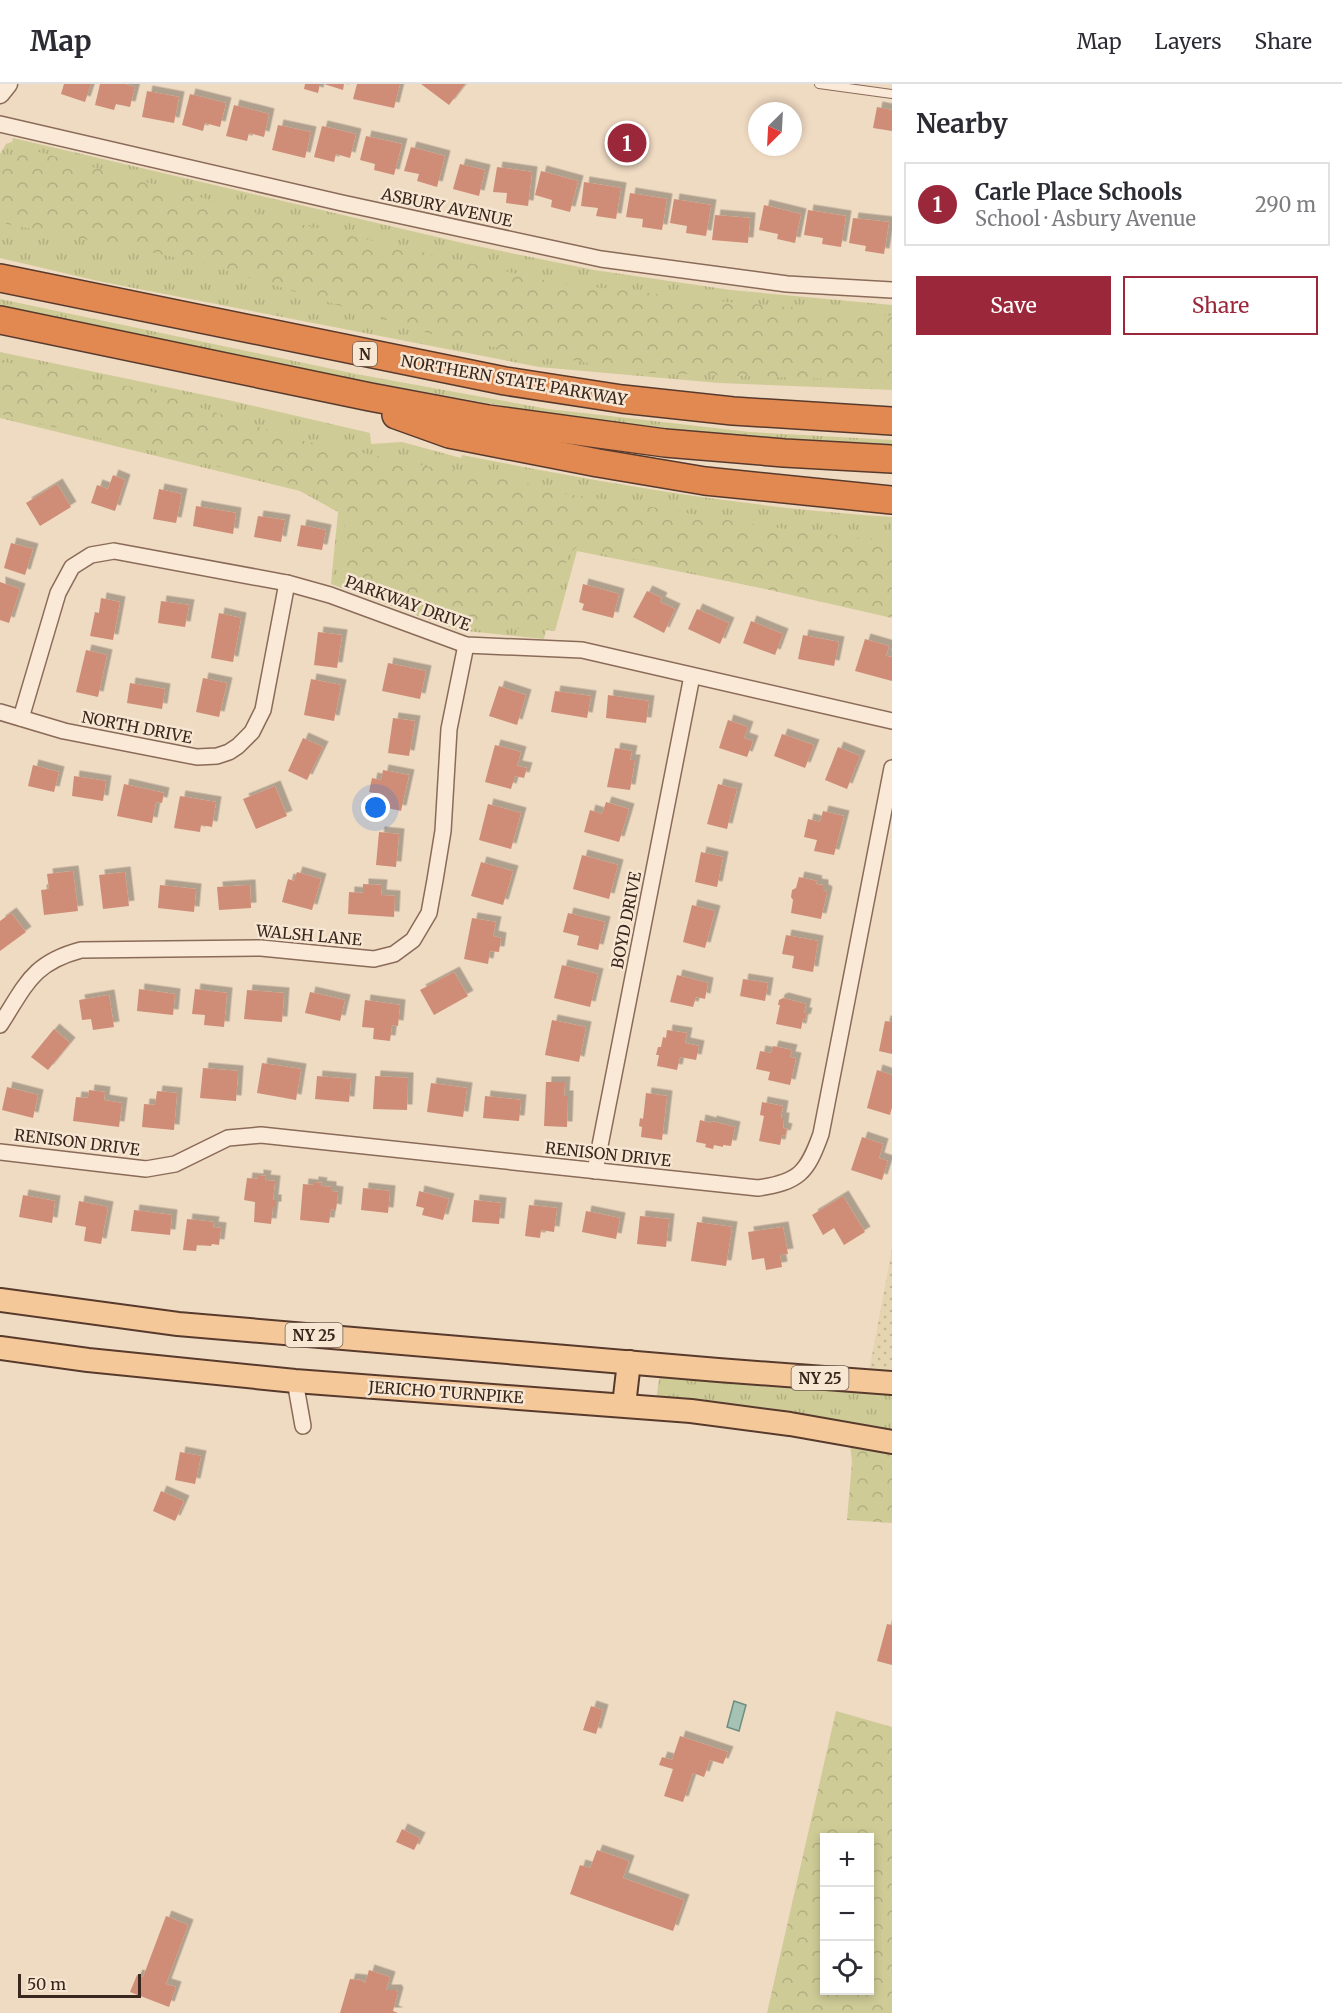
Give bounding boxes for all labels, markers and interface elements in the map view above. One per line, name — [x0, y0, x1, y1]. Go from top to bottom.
text: Map — [30, 23, 92, 59]
text: Map — [1077, 28, 1122, 55]
text: Layers — [1155, 28, 1222, 55]
text: Share — [1255, 28, 1312, 55]
north arrow — [748, 102, 802, 156]
text: Nearby — [916, 107, 1008, 140]
pin: 1 — [608, 120, 646, 166]
text: Carle Place Schools — [975, 178, 1182, 206]
street label: ASBURY AVENUE — [379, 183, 515, 231]
text: 1 — [933, 192, 942, 217]
text: 290 m — [1255, 192, 1316, 217]
text: School · Asbury Avenue — [975, 206, 1196, 231]
button: Save — [916, 276, 1111, 335]
button: Share — [1123, 276, 1318, 335]
road number: N — [353, 342, 377, 366]
street label: NORTHERN STATE PARKWAY — [399, 350, 629, 410]
street label: PARKWAY DRIVE — [342, 571, 474, 635]
street label: NORTH DRIVE — [80, 706, 195, 748]
your location — [361, 793, 390, 822]
street label: BOYD DRIVE — [607, 869, 645, 970]
street label: WALSH LANE — [254, 920, 363, 950]
street label: RENISON DRIVE — [13, 1124, 142, 1160]
street label: RENISON DRIVE — [544, 1137, 673, 1171]
road number: NY 25 — [286, 1323, 342, 1347]
road number: NY 25 — [792, 1366, 848, 1390]
street label: JERICHO TURNPIKE — [367, 1377, 525, 1407]
map controls — [820, 1833, 874, 1995]
button: + — [820, 1833, 874, 1887]
button: − — [820, 1887, 874, 1941]
button: locate — [820, 1941, 874, 1995]
scale bar — [18, 1971, 141, 1998]
text: 50 m — [27, 1974, 66, 1994]

